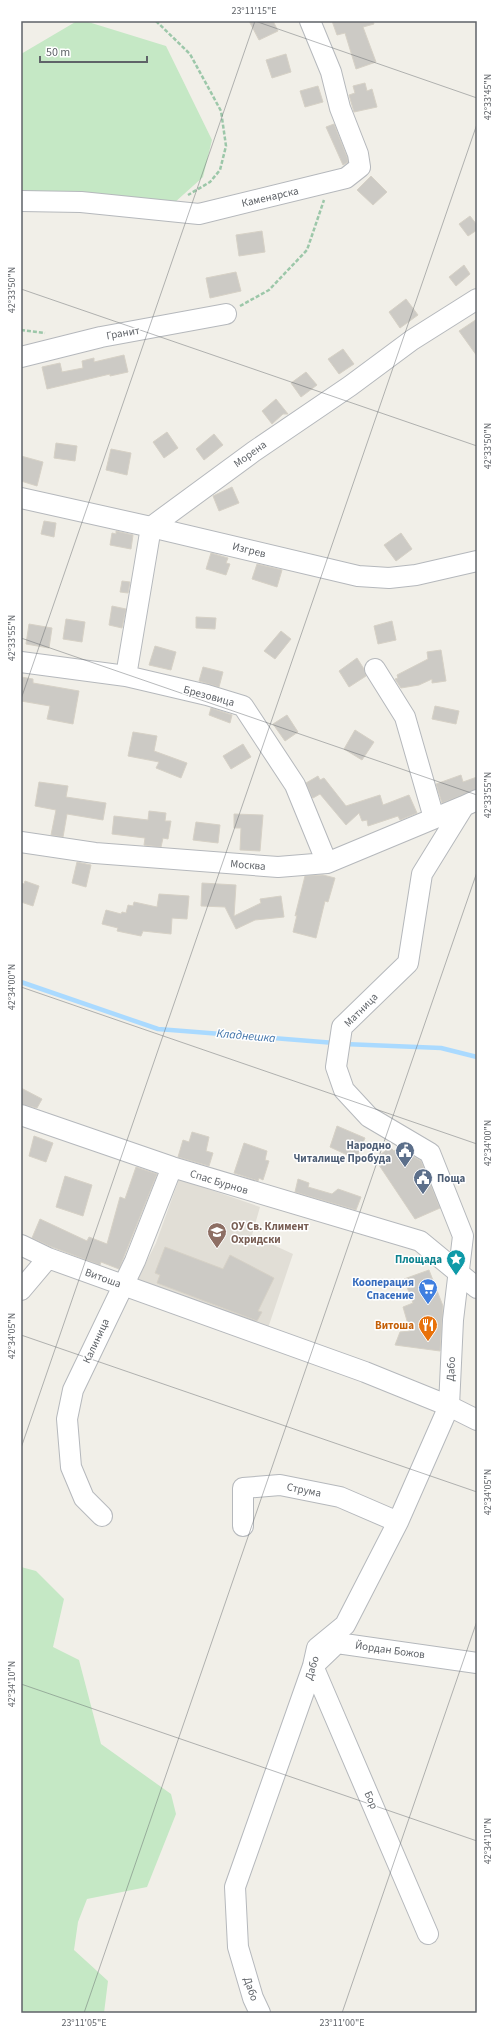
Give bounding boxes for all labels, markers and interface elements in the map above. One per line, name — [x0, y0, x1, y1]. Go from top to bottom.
text: 23°11'15"E — [231, 4, 277, 18]
scale bar — [40, 38, 147, 64]
text: 50 m — [46, 44, 70, 61]
text: 42°33'45"N — [481, 74, 495, 120]
street label: Каменарска — [240, 183, 300, 211]
text: 42°33'50"N — [5, 267, 19, 313]
street label: Гранит — [105, 323, 141, 343]
text: 42°33'50"N — [481, 423, 495, 469]
street label: Морена — [231, 437, 269, 471]
street label: Изгрев — [231, 539, 268, 561]
text: 42°33'55"N — [5, 615, 19, 661]
street label: Брезовица — [182, 682, 236, 710]
text: 42°33'55"N — [481, 772, 495, 818]
street label: Москва — [230, 856, 266, 874]
text: 42°34'00"N — [5, 964, 19, 1010]
street label: Матница — [341, 990, 381, 1030]
water label: Кладнешка — [216, 1025, 277, 1047]
text: 42°34'00"N — [481, 1120, 495, 1166]
place label: Народно Читалище Пробуда — [293, 1138, 391, 1166]
public building icon: Народно Читалище Пробуда — [394, 1140, 416, 1168]
street label: Спас Бурнов — [188, 1166, 250, 1198]
public building icon: Поща — [412, 1167, 434, 1195]
place label: Поща — [437, 1171, 466, 1186]
place label: ОУ Св. Климент Охридски — [231, 1219, 310, 1247]
school or university icon: ОУ Св. Климент Охридски — [206, 1221, 228, 1249]
place icon: Площада — [445, 1248, 467, 1276]
place label: Площада — [395, 1252, 442, 1267]
street label: Витоша — [83, 1265, 123, 1291]
place label: Кооперация Спасение — [352, 1275, 414, 1303]
supermarket icon: Кооперация Спасение — [417, 1277, 439, 1305]
text: 42°34'05"N — [5, 1313, 19, 1359]
restaurant icon: Витоша — [417, 1314, 439, 1342]
street label: Калиница — [79, 1316, 113, 1366]
place label: Витоша — [375, 1318, 414, 1333]
street label: Дабо — [443, 1356, 459, 1382]
text: 42°34'05"N — [481, 1469, 495, 1515]
street label: Струма — [286, 1479, 322, 1501]
street label: Йордан Божов — [354, 1638, 426, 1662]
street label: Дабо — [301, 1654, 323, 1682]
text: 42°34'10"N — [5, 1661, 19, 1707]
street label: Бор — [360, 1789, 382, 1811]
text: 42°34'10"N — [481, 1818, 495, 1864]
street label: Дабо — [240, 1975, 262, 2003]
text: 23°11'05"E — [61, 2016, 107, 2030]
text: 23°11'00"E — [319, 2016, 365, 2030]

